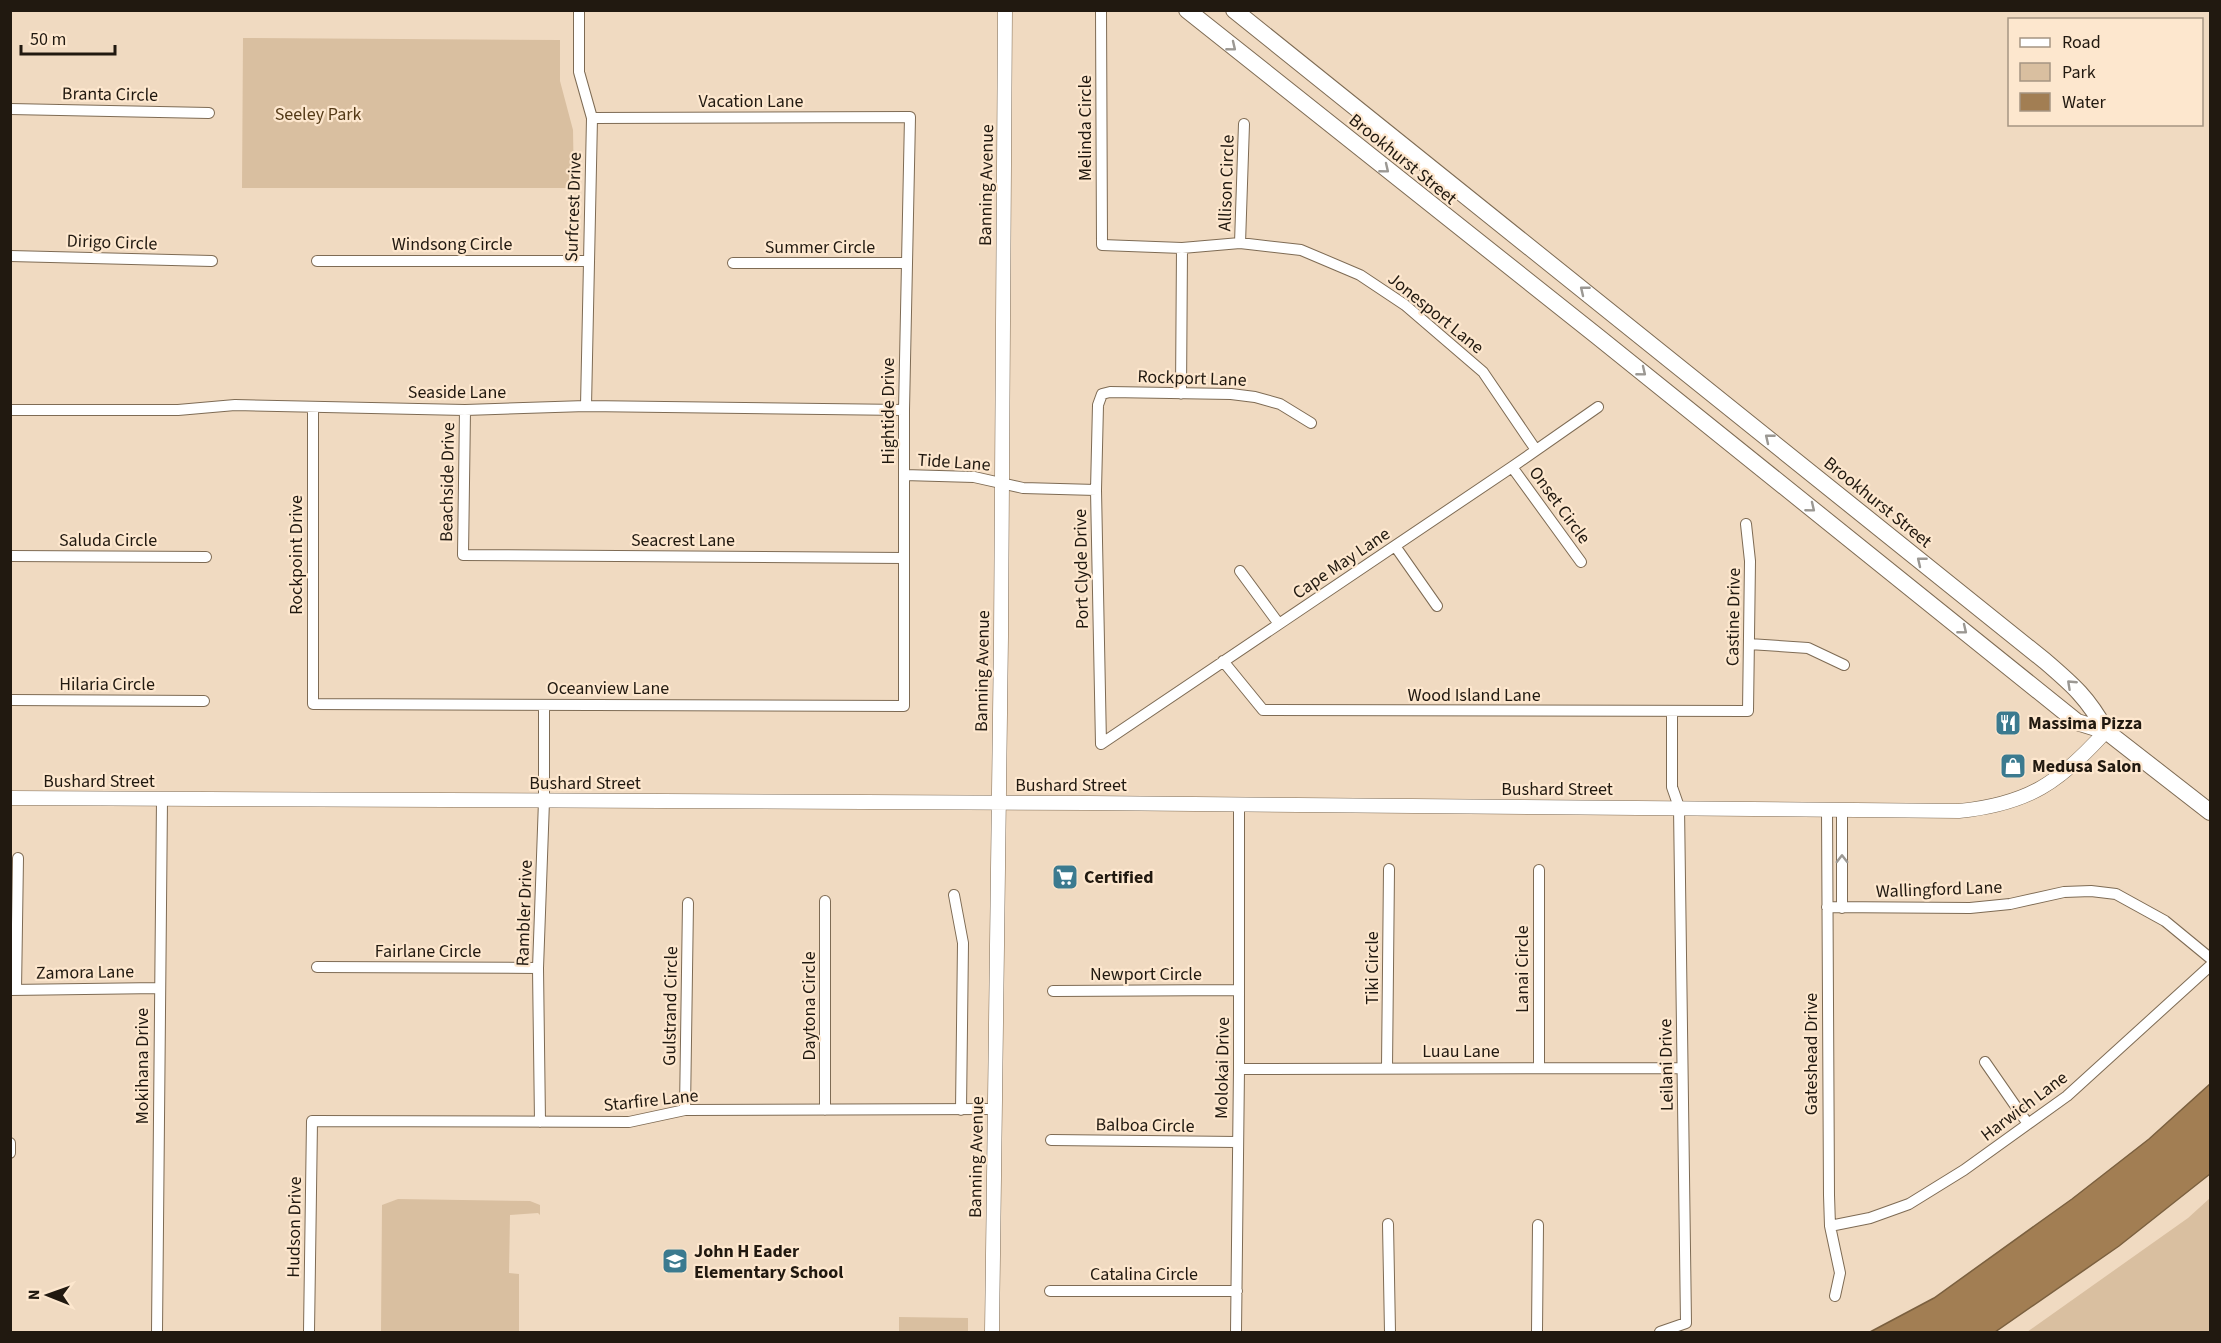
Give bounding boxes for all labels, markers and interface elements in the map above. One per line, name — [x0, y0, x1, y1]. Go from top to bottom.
scale bar — [21, 18, 116, 56]
legend — [2008, 18, 2203, 126]
text: 50 m — [30, 27, 66, 52]
text: Road — [2062, 30, 2101, 55]
one-way arrow — [1226, 40, 1237, 51]
text: Park — [2062, 60, 2096, 85]
street label: Melinda Circle — [1073, 75, 1098, 181]
street label: Branta Circle — [62, 81, 158, 108]
street label: Vacation Lane — [698, 89, 804, 114]
text: Water — [2062, 90, 2106, 115]
park label: Seeley Park — [275, 102, 361, 127]
street label: Brookhurst Street — [1343, 108, 1462, 211]
street label: Banning Avenue — [973, 124, 1000, 246]
street label: Allison Circle — [1212, 134, 1241, 232]
street label: Surfcrest Drive — [559, 152, 588, 262]
one-way arrow — [1378, 161, 1389, 172]
street label: Dirigo Circle — [66, 228, 158, 257]
street label: Windsong Circle — [392, 232, 512, 257]
street label: Summer Circle — [765, 235, 875, 260]
street label: Jonesport Lane — [1382, 267, 1489, 360]
one-way arrow — [1579, 287, 1590, 298]
street label: Hightide Drive — [876, 357, 901, 465]
street label: Rockport Lane — [1137, 364, 1247, 393]
one-way arrow — [1635, 365, 1646, 376]
street label: Seaside Lane — [408, 380, 506, 405]
street label: Beachside Drive — [434, 422, 461, 542]
one-way arrow — [1764, 435, 1775, 446]
street label: Tide Lane — [917, 447, 991, 478]
street label: Brookhurst Street — [1818, 451, 1937, 554]
street label: Onset Circle — [1523, 461, 1596, 549]
street label: Rockpoint Drive — [284, 495, 309, 615]
one-way arrow — [1804, 500, 1815, 511]
street label: Port Clyde Drive — [1068, 509, 1095, 629]
street label: Cape May Lane — [1288, 522, 1395, 605]
street label: Saluda Circle — [59, 528, 157, 553]
street label: Seacrest Lane — [631, 528, 735, 553]
one-way arrow — [1916, 557, 1927, 568]
street label: Castine Drive — [1720, 568, 1747, 666]
street label: Banning Avenue — [969, 610, 996, 732]
one-way arrow — [1956, 622, 1967, 633]
street label: Hilaria Circle — [59, 672, 155, 697]
street label: Oceanview Lane — [547, 676, 669, 701]
one-way arrow — [2068, 680, 2078, 691]
street label: Wood Island Lane — [1407, 683, 1541, 708]
restaurant icon: Massima Pizza — [1993, 708, 2023, 738]
place label: Massima Pizza — [2028, 711, 2142, 736]
shop icon: Medusa Salon — [1998, 751, 2028, 781]
place label: Medusa Salon — [2032, 754, 2142, 779]
street label: Bushard Street — [43, 769, 155, 794]
street label: Bushard Street — [529, 771, 641, 796]
street label: Bushard Street — [1015, 773, 1127, 798]
street label: Bushard Street — [1501, 777, 1613, 802]
one-way arrow — [1836, 854, 1848, 863]
street label: Rambler Drive — [510, 859, 539, 967]
supermarket icon: Certified — [1050, 862, 1080, 892]
place label: Certified — [1084, 865, 1154, 890]
street label: Wallingford Lane — [1875, 875, 2003, 904]
street label: Lanai Circle — [1510, 925, 1535, 1013]
street label: Tiki Circle — [1360, 931, 1385, 1005]
street label: Fairlane Circle — [375, 939, 481, 964]
street label: Gulstrand Circle — [657, 946, 684, 1066]
street label: Daytona Circle — [797, 951, 822, 1061]
street label: Zamora Lane — [36, 959, 134, 986]
street label: Newport Circle — [1090, 962, 1202, 987]
street label: Gateshead Drive — [1799, 993, 1824, 1115]
street label: Mokihana Drive — [130, 1008, 155, 1124]
street label: Molokai Drive — [1209, 1017, 1236, 1119]
street label: Leilani Drive — [1653, 1018, 1680, 1111]
street label: Luau Lane — [1422, 1039, 1500, 1064]
street label: Harwich Lane — [1976, 1065, 2073, 1147]
street label: Starfire Lane — [602, 1083, 700, 1118]
street label: Banning Avenue — [963, 1096, 990, 1218]
street label: Balboa Circle — [1095, 1112, 1195, 1139]
street label: Hudson Drive — [281, 1176, 308, 1278]
place label: John H Eader Elementary School — [694, 1239, 844, 1285]
school or university icon: John H Eader Elementary School — [660, 1246, 690, 1276]
street label: Catalina Circle — [1090, 1262, 1198, 1287]
north arrow — [18, 1265, 78, 1325]
text: N — [23, 1289, 45, 1300]

